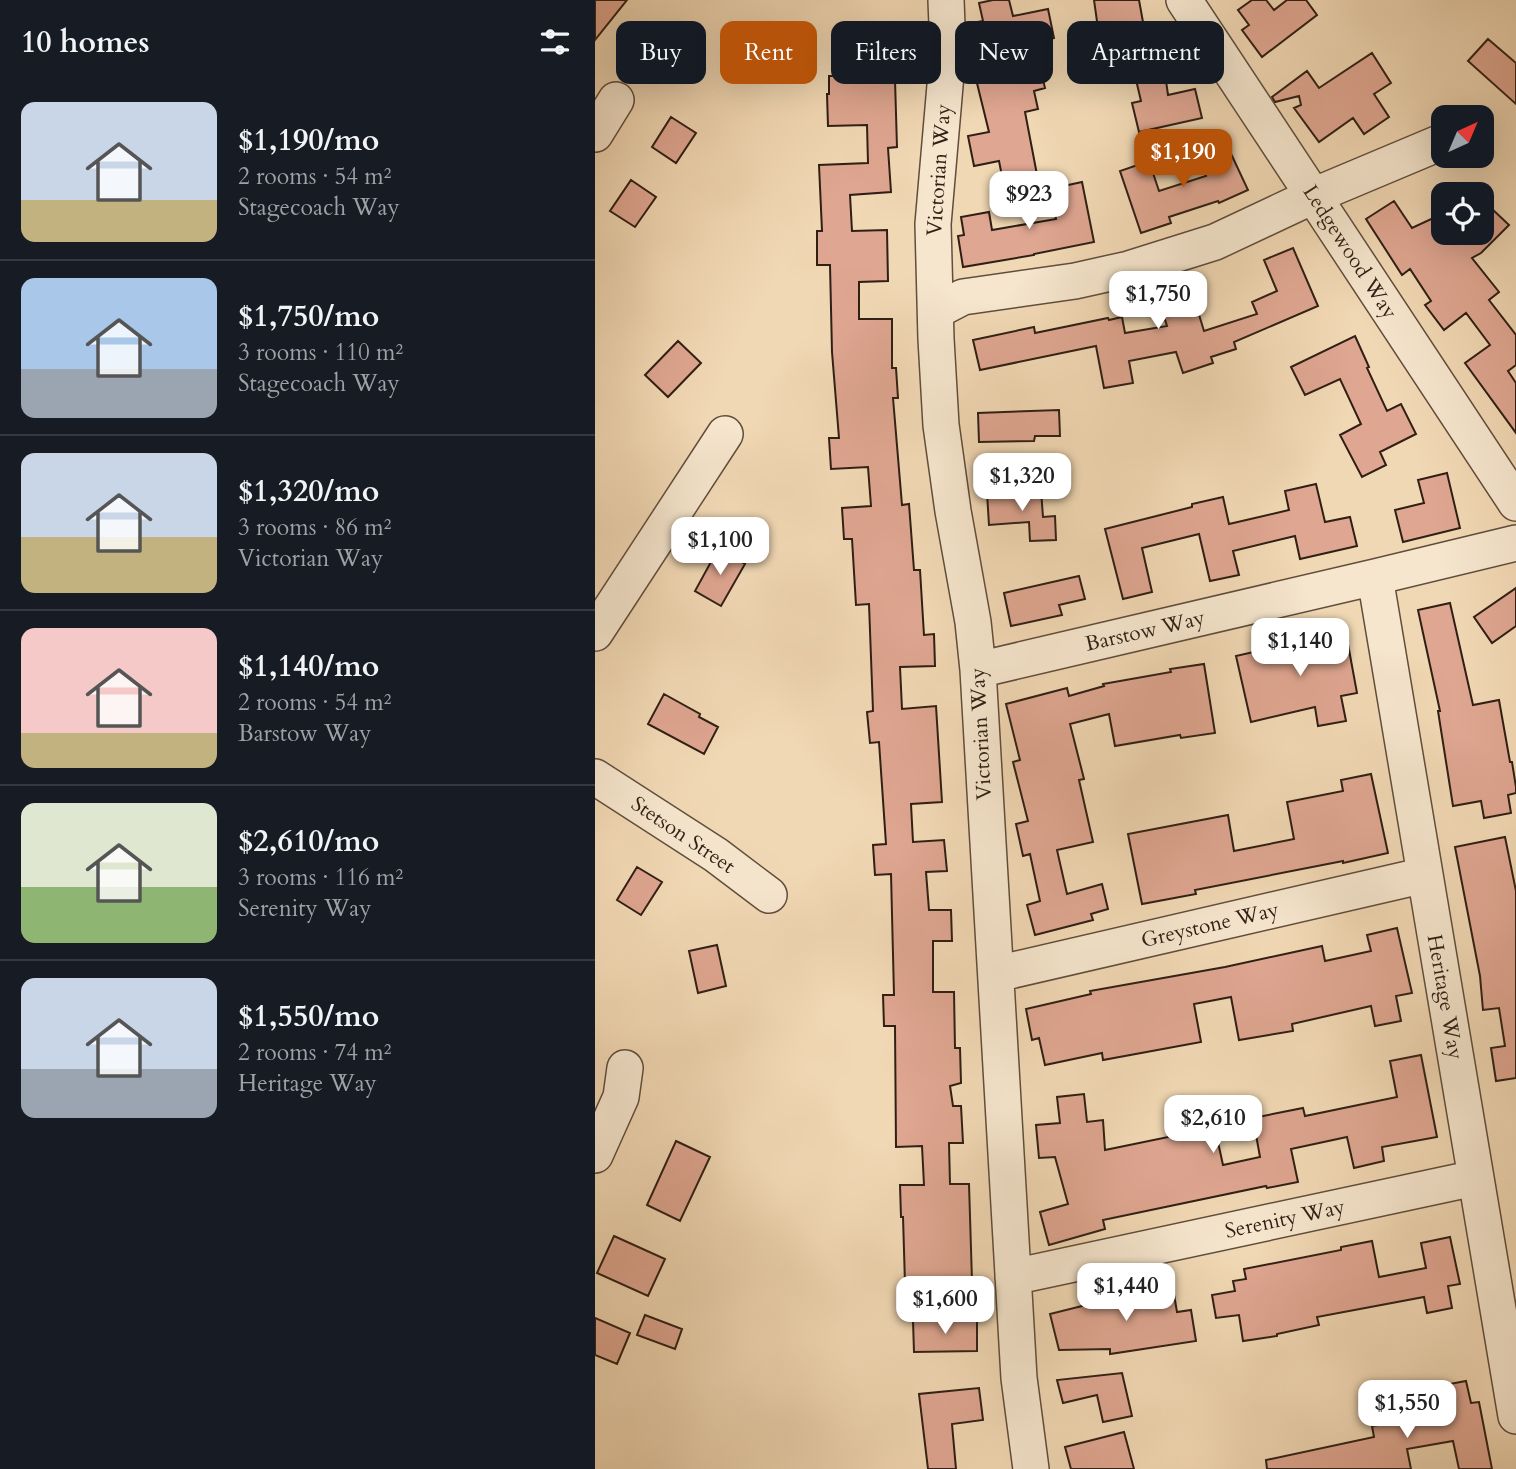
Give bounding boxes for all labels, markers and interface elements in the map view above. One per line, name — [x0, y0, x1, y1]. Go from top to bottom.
chip: Buy — [616, 21, 706, 84]
chip: Rent — [720, 21, 817, 84]
chip: Filters — [831, 21, 941, 84]
chip: New — [955, 21, 1053, 84]
chip: Apartment — [1067, 21, 1224, 84]
text: 10 homes — [21, 22, 150, 63]
icon: filters — [536, 23, 574, 61]
street label: Victorian Way — [920, 103, 958, 237]
north arrow — [1431, 105, 1495, 168]
map controls — [1431, 105, 1494, 245]
text: $1,190/mo — [238, 120, 379, 161]
icon: home — [77, 130, 161, 214]
pin: $1,190 — [1126, 130, 1240, 189]
text: $1,190 — [1150, 136, 1216, 167]
text: 2 rooms · 54 m² — [238, 161, 391, 192]
pin: $923 — [988, 172, 1070, 231]
text: $923 — [1005, 178, 1053, 209]
street label: Ledgewood Way — [1296, 179, 1404, 325]
button: locate — [1431, 182, 1494, 245]
text: Stagecoach Way — [238, 192, 400, 223]
pin: $1,750 — [1101, 272, 1215, 331]
text: $1,750 — [1125, 278, 1191, 309]
text: $1,750/mo — [238, 296, 379, 337]
icon: home — [77, 306, 161, 390]
text: 3 rooms · 110 m² — [238, 337, 403, 368]
text: Stagecoach Way — [238, 368, 400, 399]
pin: $1,320 — [965, 454, 1079, 513]
text: $1,320 — [989, 460, 1055, 491]
text: $1,320/mo — [238, 471, 379, 512]
icon: home — [77, 481, 161, 565]
text: 3 rooms · 86 m² — [238, 512, 391, 543]
pin: $1,100 — [663, 518, 777, 577]
text: $1,100 — [687, 524, 753, 555]
text: Victorian Way — [238, 543, 383, 574]
street label: Barstow Way — [1082, 603, 1208, 659]
pin: $1,140 — [1243, 618, 1357, 678]
text: $1,140 — [1267, 625, 1333, 656]
text: $1,140/mo — [238, 646, 379, 687]
icon: home — [77, 656, 161, 740]
street label: Victorian Way — [963, 667, 999, 801]
text: 2 rooms · 54 m² — [238, 687, 391, 718]
text: Barstow Way — [238, 718, 371, 749]
street label: Stetson Street — [625, 789, 741, 881]
text: $2,610/mo — [238, 821, 379, 862]
icon: home — [77, 831, 161, 915]
text: 3 rooms · 116 m² — [238, 862, 403, 893]
text: Serenity Way — [238, 893, 371, 924]
street label: Greystone Way — [1138, 895, 1282, 955]
street label: Heritage Way — [1420, 932, 1470, 1062]
text: $1,550/mo — [238, 996, 379, 1037]
icon: home — [77, 1006, 161, 1090]
text: 2 rooms · 74 m² — [238, 1037, 391, 1068]
text: Heritage Way — [238, 1068, 377, 1099]
pin: $2,610 — [1156, 1096, 1270, 1155]
text: $2,610 — [1180, 1102, 1246, 1133]
street label: Serenity Way — [1222, 1192, 1348, 1246]
pin: $1,440 — [1069, 1264, 1183, 1323]
text: $1,440 — [1093, 1270, 1159, 1301]
pin: $1,600 — [888, 1276, 1002, 1336]
text: $1,600 — [912, 1283, 978, 1314]
pin: $1,550 — [1350, 1380, 1464, 1440]
text: $1,550 — [1374, 1387, 1440, 1418]

